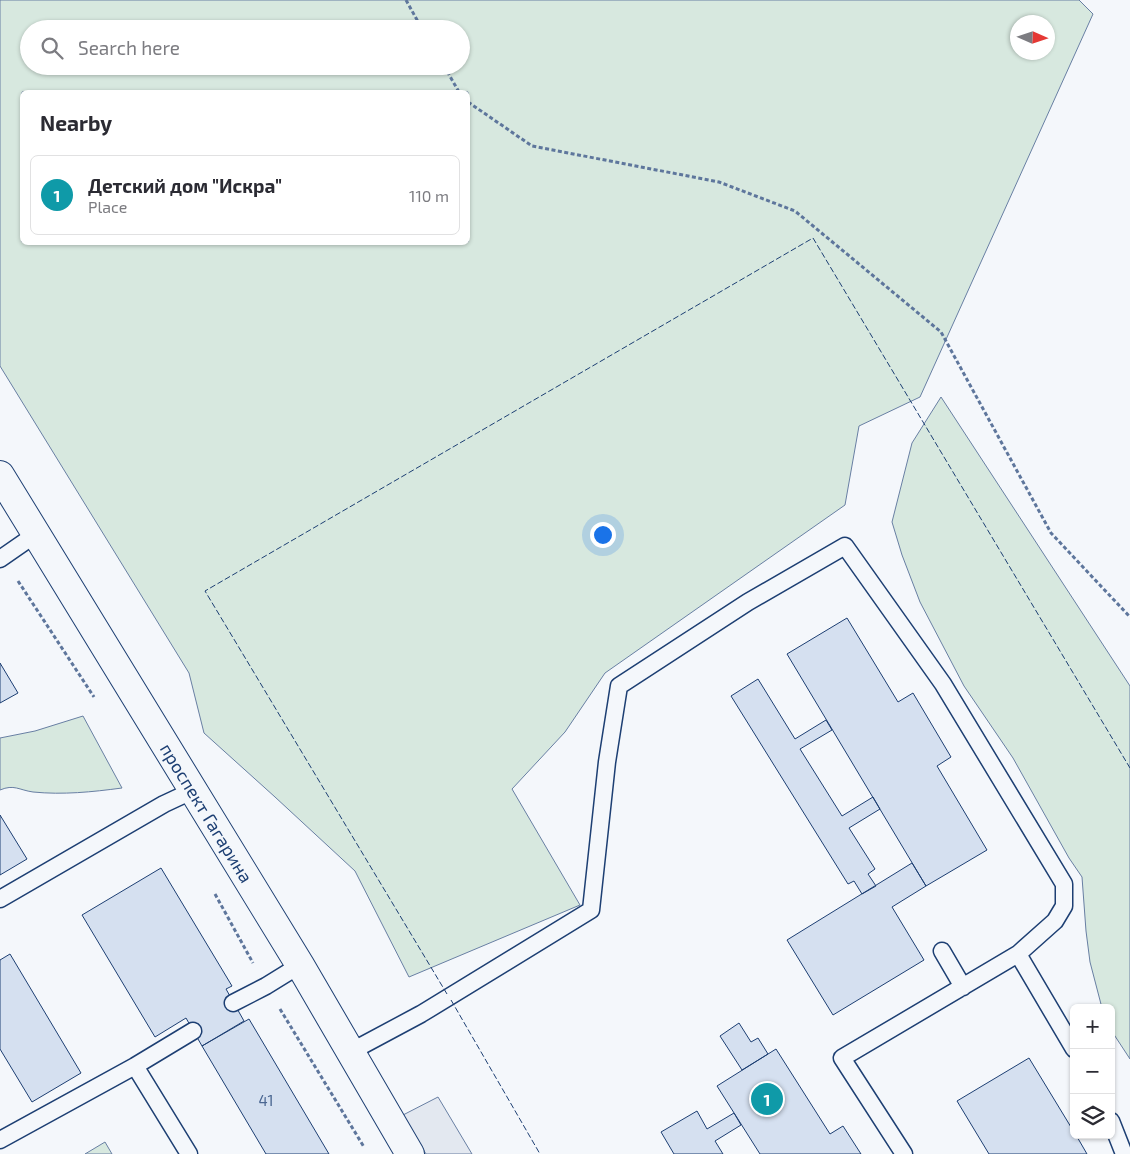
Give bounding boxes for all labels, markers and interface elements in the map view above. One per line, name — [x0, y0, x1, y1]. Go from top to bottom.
north arrow — [1010, 15, 1055, 60]
search box — [20, 20, 470, 75]
icon: search — [38, 34, 66, 62]
text: Search here — [78, 36, 180, 59]
text: Nearby — [40, 110, 112, 135]
text: Детский дом "Искра" — [88, 174, 282, 197]
text: 1 — [54, 186, 60, 205]
text: 110 m — [409, 186, 449, 205]
text: Place — [88, 197, 127, 216]
your location — [590, 522, 616, 548]
street label: проспект Гагарина — [156, 739, 258, 887]
map controls — [1070, 1004, 1115, 1139]
button: + — [1070, 1004, 1115, 1049]
button: − — [1070, 1049, 1115, 1094]
pin: 1 — [751, 1080, 783, 1118]
house number: 41 — [258, 1091, 274, 1109]
button: layers — [1070, 1094, 1115, 1139]

